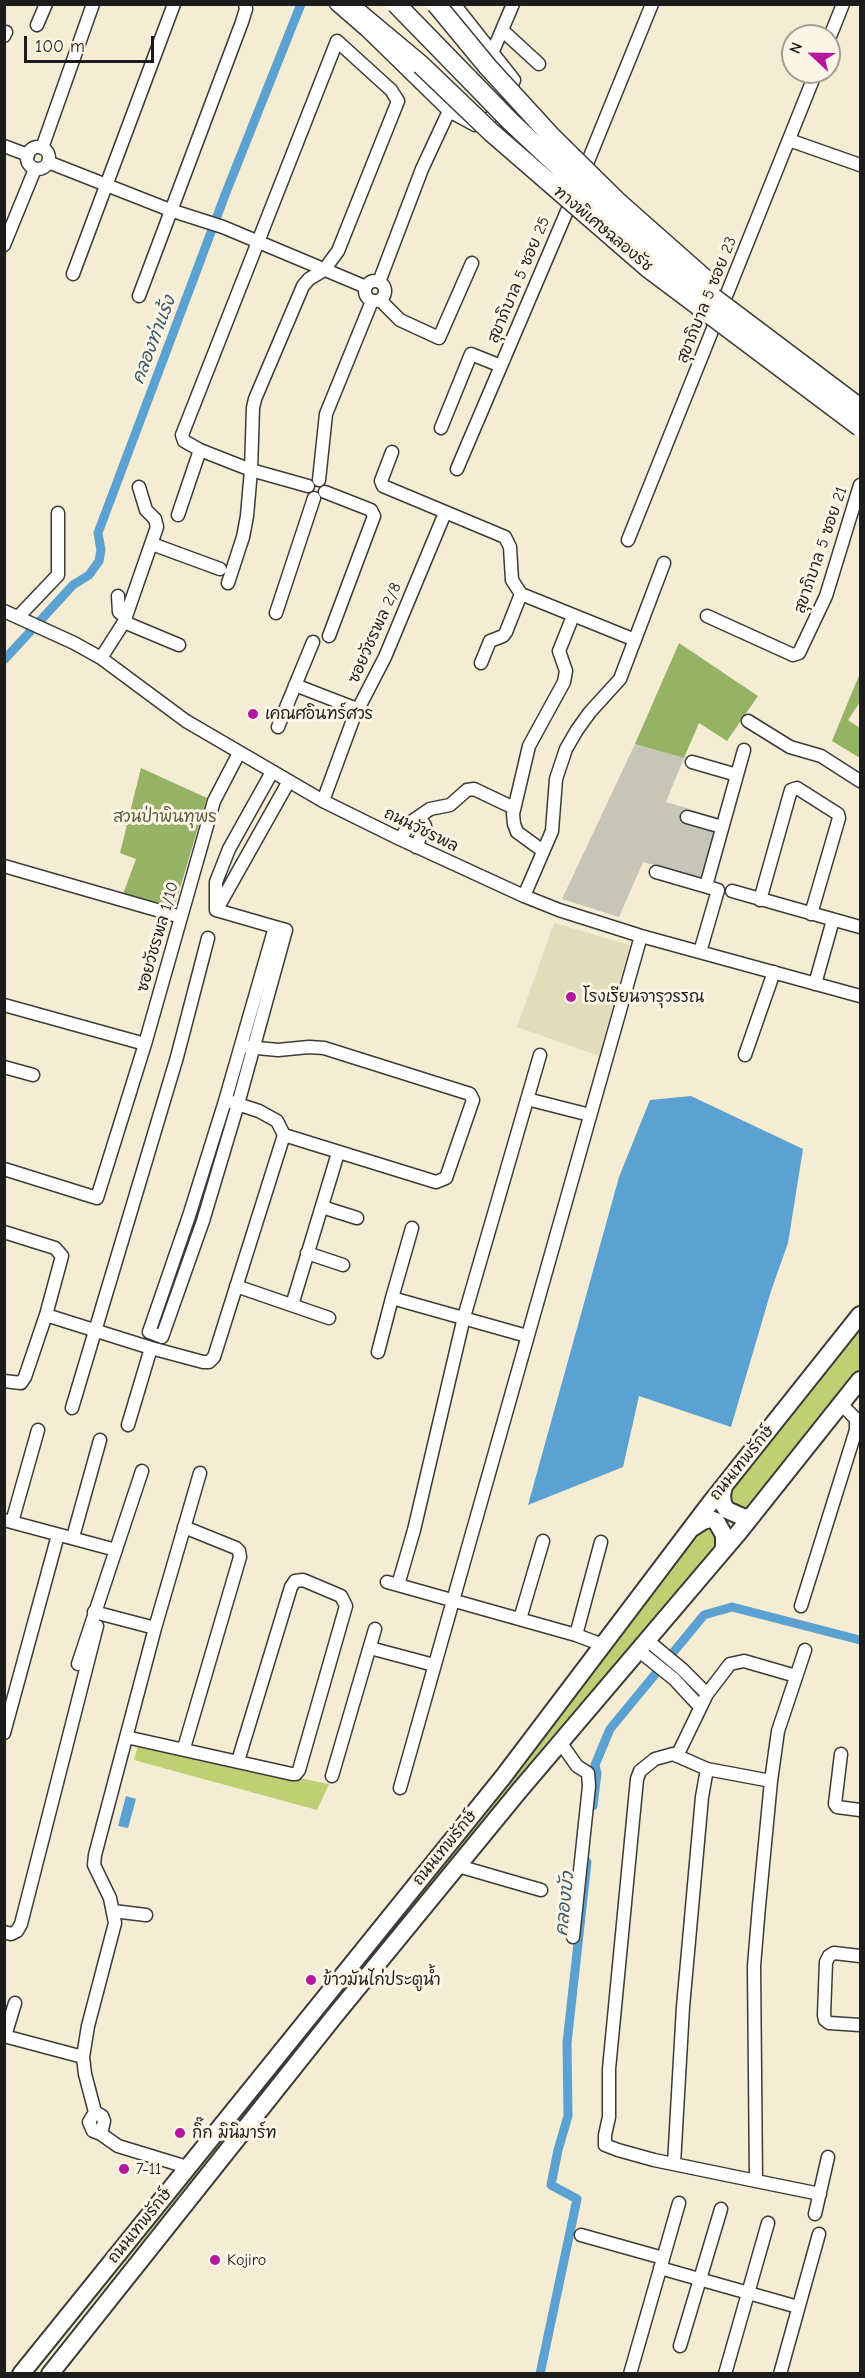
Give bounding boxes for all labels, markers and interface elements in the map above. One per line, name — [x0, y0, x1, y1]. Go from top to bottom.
scale bar — [27, 24, 158, 62]
north arrow — [781, 24, 841, 84]
text: 100 m — [35, 36, 85, 57]
text: N — [786, 40, 806, 56]
street label: ทางพิเศษฉลองรัช — [550, 182, 656, 276]
street label: สุขาภิบาล 5 ซอย 25 — [484, 214, 554, 346]
street label: สุขาภิบาล 5 ซอย 23 — [673, 234, 741, 366]
water label: คลองท่าแร้ง — [127, 293, 181, 387]
street label: สุขาภิบาล 5 ซอย 21 — [790, 484, 852, 616]
street label: ซอยวัชรพล 2/8 — [344, 580, 406, 686]
place label: เคณศอินทร์ศวร — [265, 704, 373, 724]
marker: เคณศอินทร์ศวร — [246, 707, 260, 721]
street label: ถนนวัชรพล — [381, 804, 461, 856]
park label: สวนป่าพินทุพร — [113, 807, 217, 827]
street label: ซอยวัชรพล 1/10 — [133, 880, 183, 994]
place label: โรงเรียนจารุวรรณ — [583, 987, 704, 1007]
marker: โรงเรียนจารุวรรณ — [564, 990, 578, 1004]
street label: ถนนเทพรักษ์ — [706, 1421, 778, 1505]
street label: ถนนเทพรักษ์ — [409, 1806, 481, 1890]
water label: คลองบัว — [551, 1871, 579, 1937]
place label: ข้าวมันไก่ประตูน้ำ — [323, 1970, 441, 1990]
marker: ข้าวมันไก่ประตูน้ำ — [304, 1973, 318, 1987]
place label: กิ๊ก มินิมาร์ท — [192, 2123, 277, 2143]
marker: กิ๊ก มินิมาร์ท — [173, 2126, 187, 2140]
place label: 7-11 — [136, 2159, 161, 2179]
marker: 7-11 — [117, 2162, 131, 2176]
street label: ถนนเทพรักษ์ — [104, 2184, 176, 2268]
place label: Kojiro — [227, 2250, 266, 2270]
marker: Kojiro — [208, 2253, 222, 2267]

